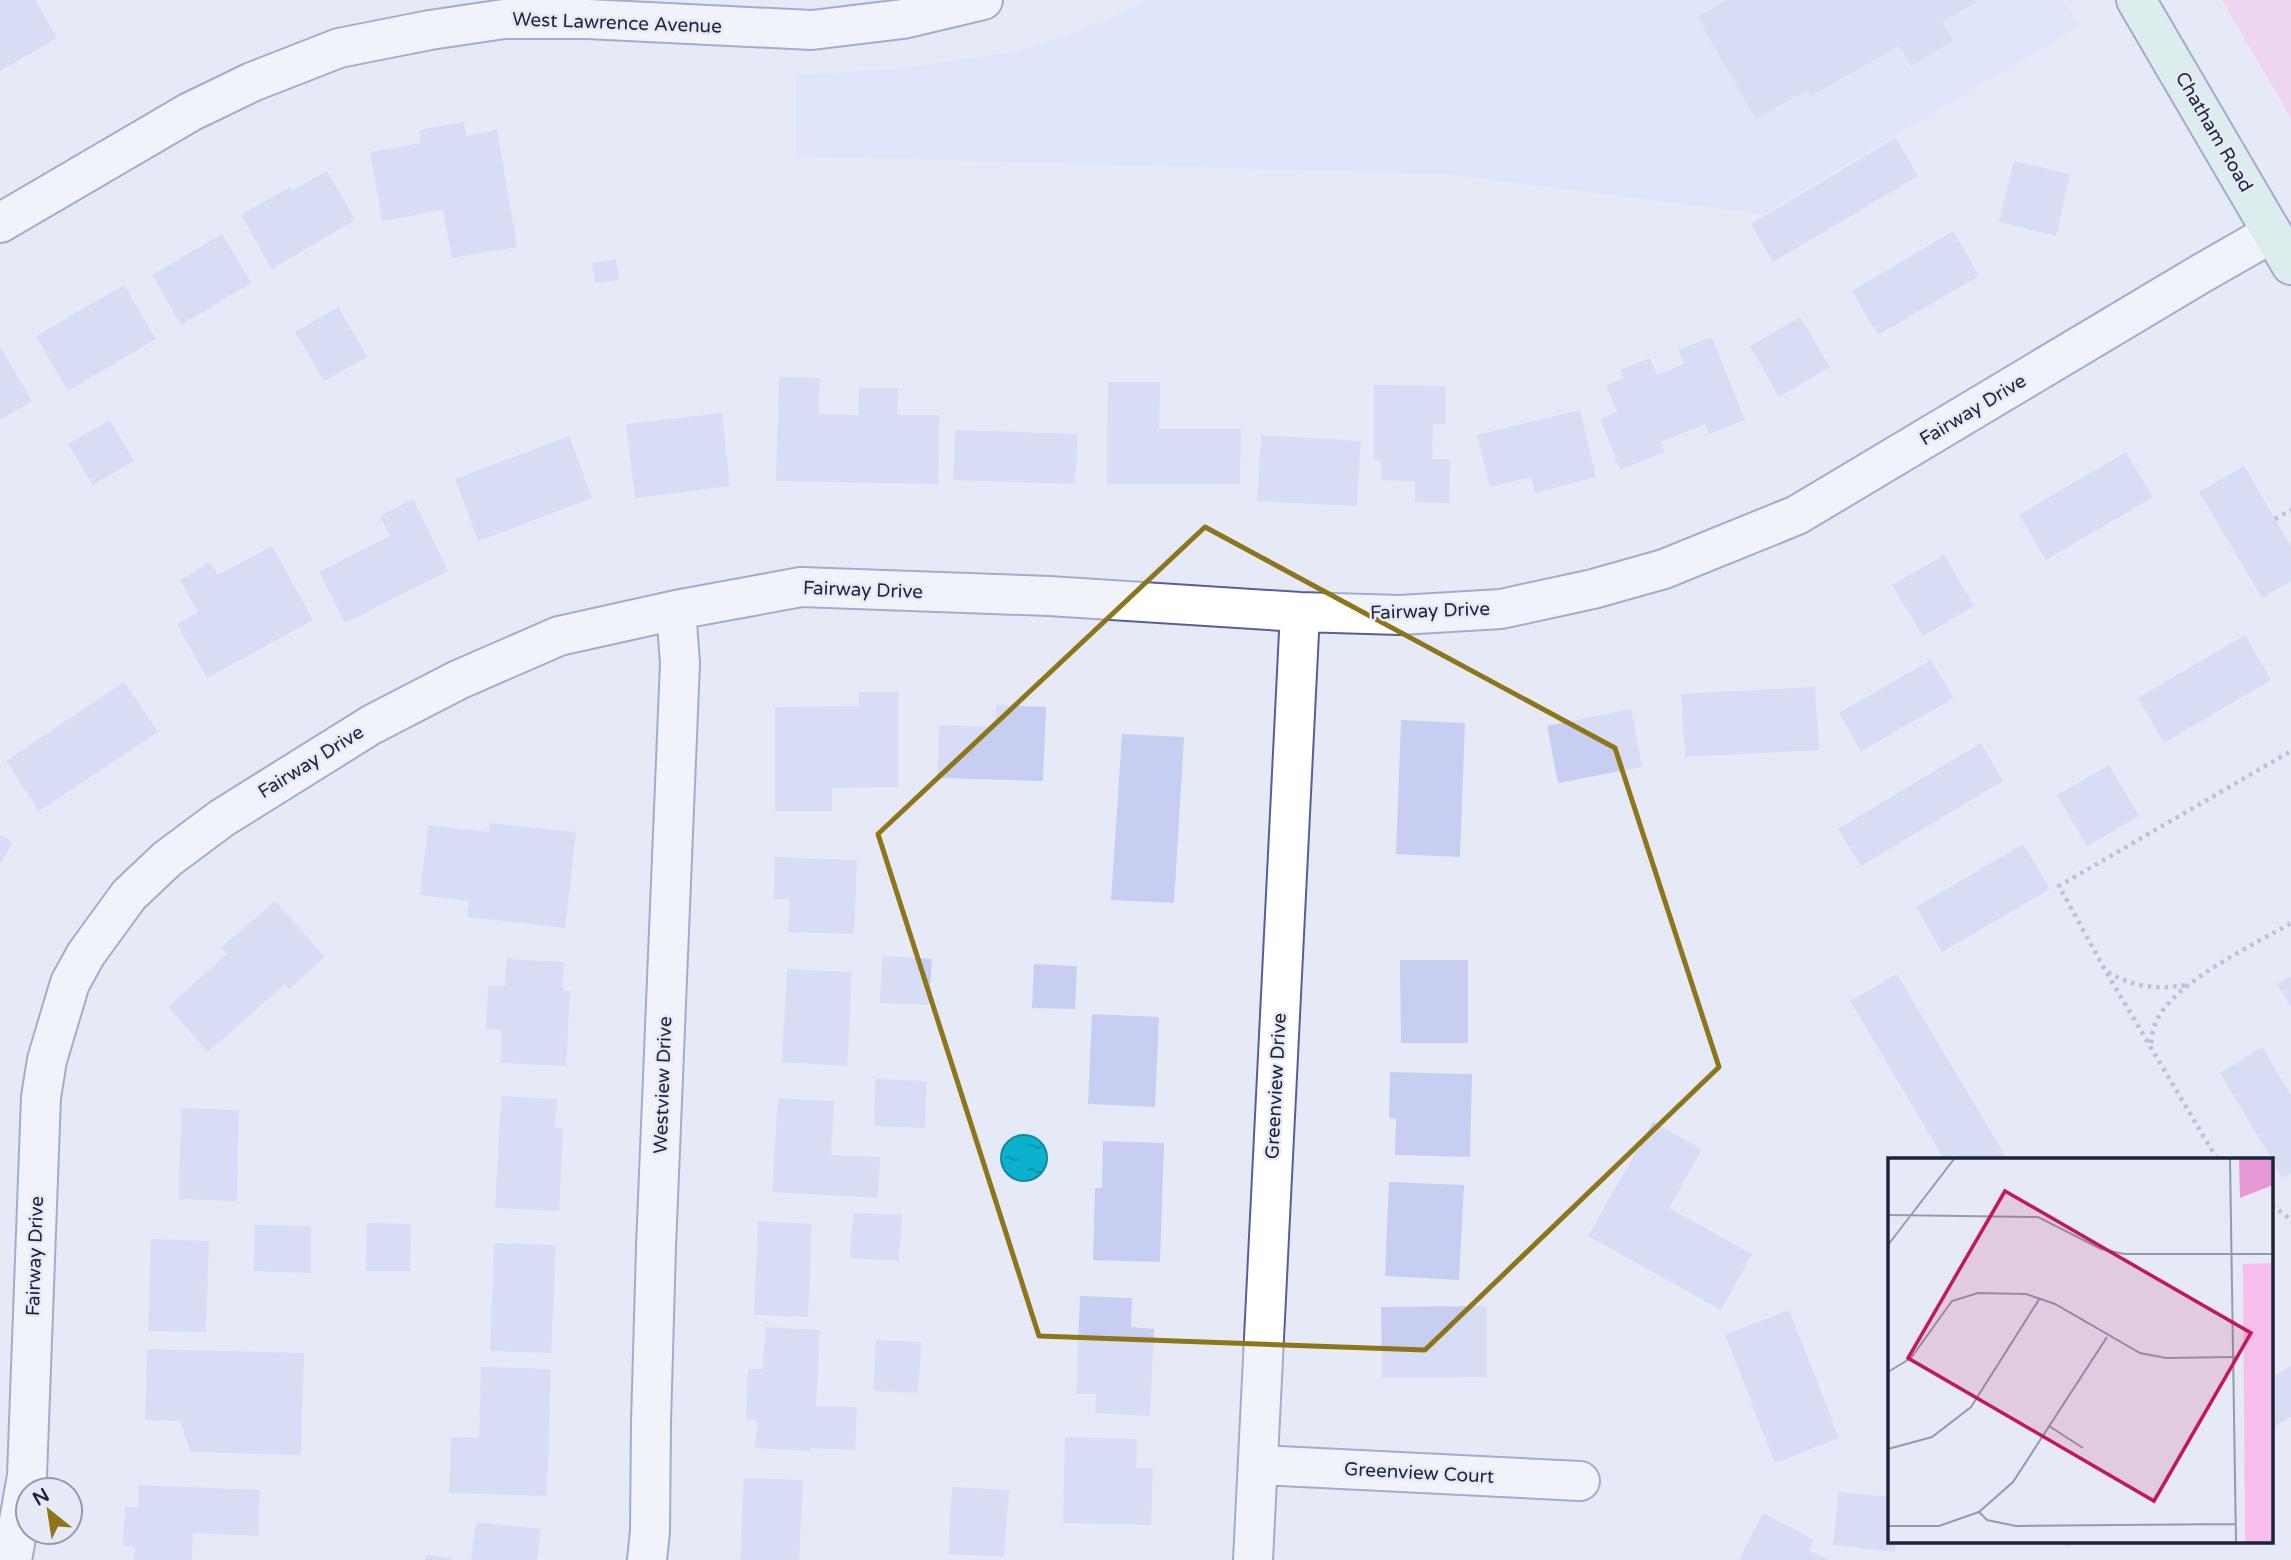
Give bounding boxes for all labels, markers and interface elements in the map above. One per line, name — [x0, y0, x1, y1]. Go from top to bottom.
street label: West Lawrence Avenue — [512, 8, 722, 38]
street label: Chatham Road — [2171, 68, 2257, 196]
street label: Fairway Drive — [1916, 370, 2030, 450]
street label: Fairway Drive — [803, 577, 923, 603]
street label: Fairway Drive — [1370, 598, 1490, 624]
street label: Fairway Drive — [254, 721, 368, 803]
street label: Greenview Drive — [1261, 1012, 1291, 1160]
street label: Westview Drive — [650, 1016, 676, 1154]
inset map — [1888, 1158, 2274, 1542]
street label: Fairway Drive — [22, 1196, 48, 1316]
street label: Greenview Court — [1343, 1458, 1495, 1488]
north arrow — [14, 1476, 84, 1546]
text: N — [29, 1484, 53, 1510]

